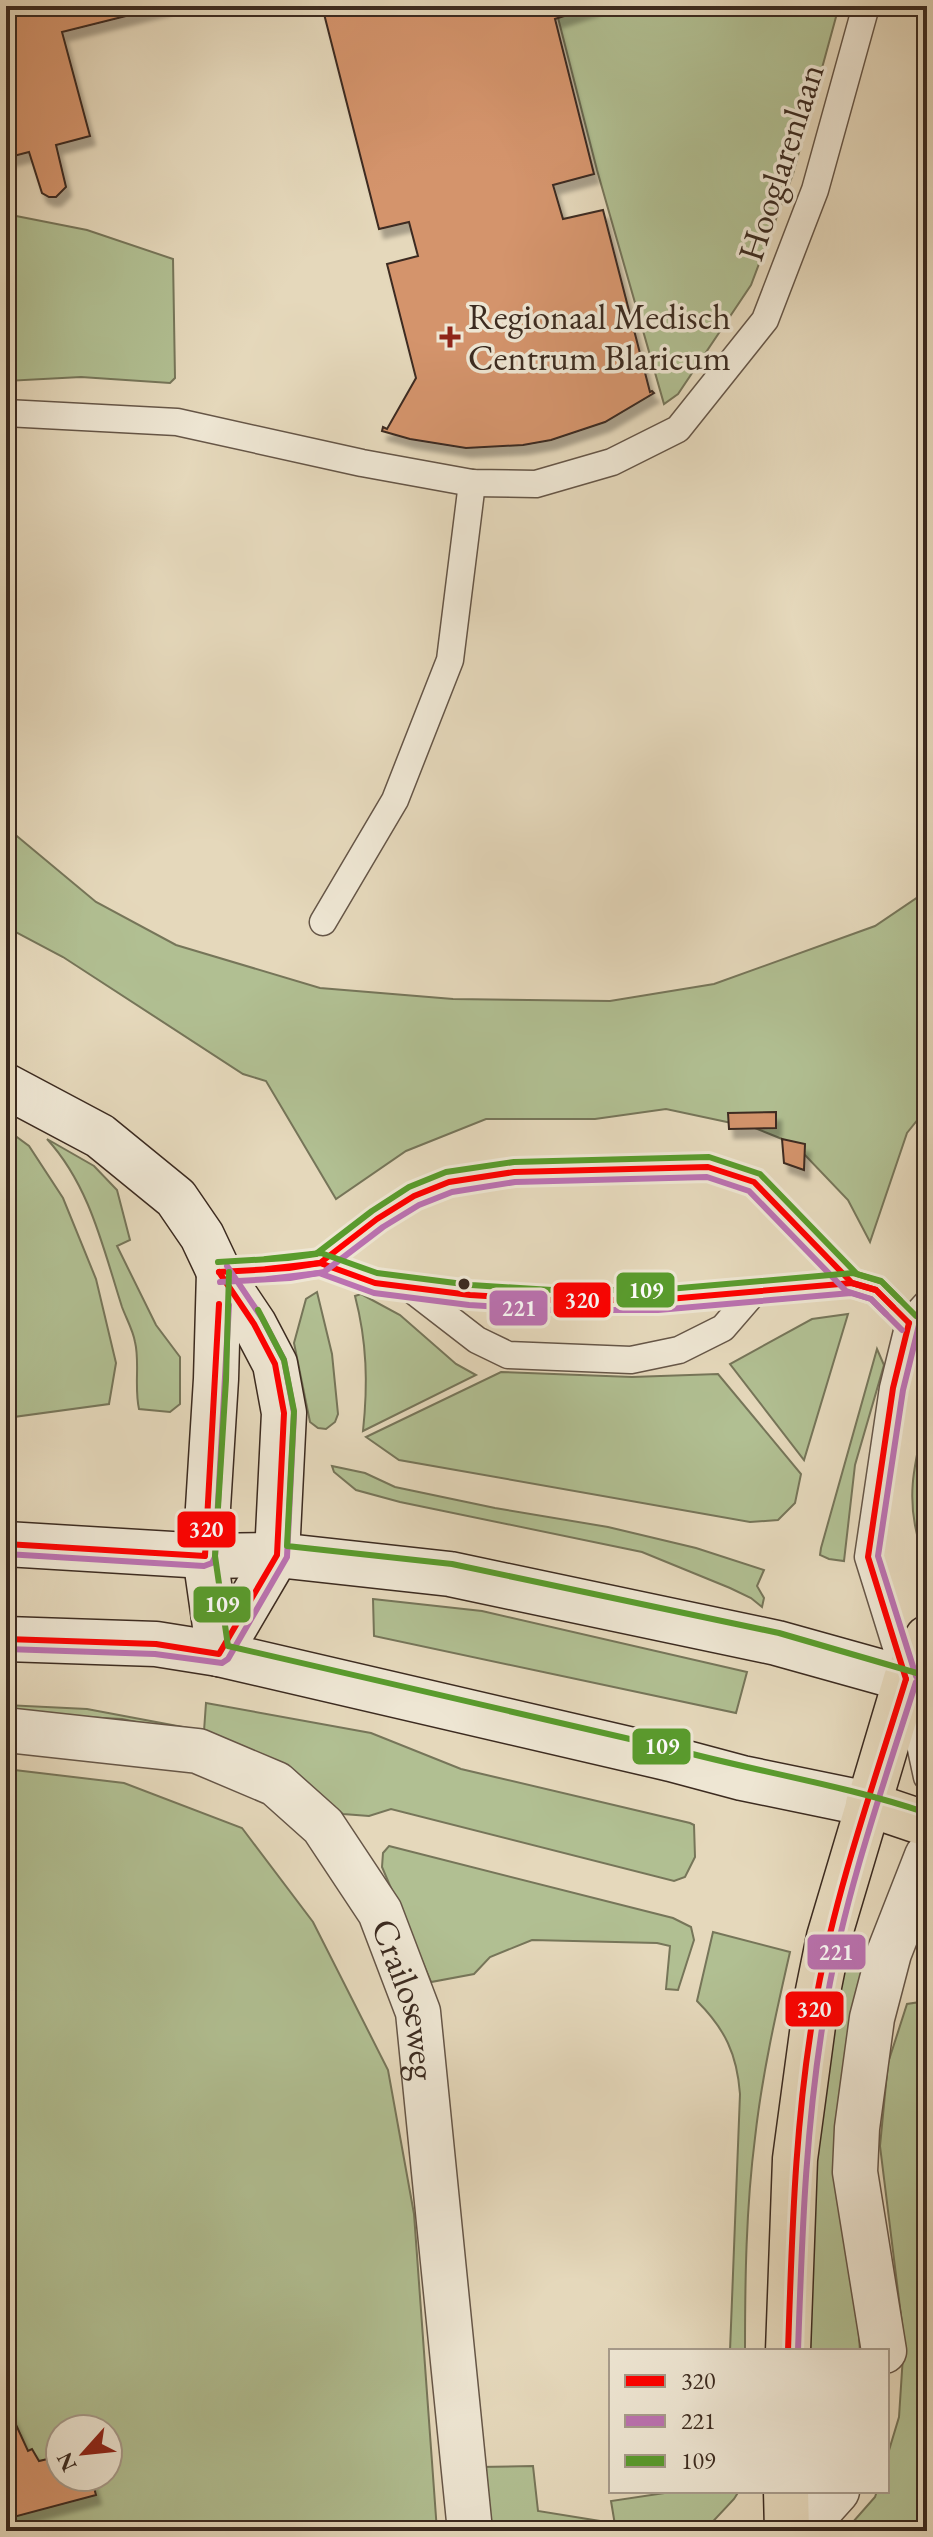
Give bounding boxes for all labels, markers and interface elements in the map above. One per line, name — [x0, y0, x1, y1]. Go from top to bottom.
street label: Hooglarenlaan — [726, 57, 834, 267]
place label: Regionaal Medisch Centrum Blaricum — [468, 293, 731, 381]
marker: Regionaal Medisch Centrum Blaricum — [439, 326, 461, 348]
line badge: 109 — [615, 1271, 676, 1309]
unlabelled marker — [456, 1276, 472, 1292]
text: 109 — [629, 1276, 664, 1305]
line badge: 320 — [552, 1281, 612, 1319]
text: 320 — [565, 1286, 600, 1315]
line badge: 221 — [488, 1289, 549, 1327]
text: 221 — [502, 1294, 536, 1323]
line badge: 320 — [176, 1510, 237, 1549]
text: 320 — [189, 1515, 224, 1544]
line badge: 109 — [192, 1585, 252, 1624]
text: 109 — [205, 1590, 240, 1619]
line badge: 109 — [631, 1727, 692, 1766]
text: 109 — [645, 1732, 680, 1761]
street label: Crailoseweg — [361, 1912, 448, 2083]
line badge: 221 — [806, 1933, 867, 1971]
text: 221 — [819, 1938, 853, 1967]
line badge: 320 — [784, 1990, 845, 2028]
text: 320 — [797, 1995, 832, 2024]
legend — [609, 2349, 889, 2493]
text: 320 — [681, 2365, 716, 2396]
text: 221 — [681, 2405, 716, 2436]
north arrow — [44, 2413, 124, 2493]
text: 109 — [681, 2445, 716, 2476]
text: N — [50, 2447, 84, 2476]

